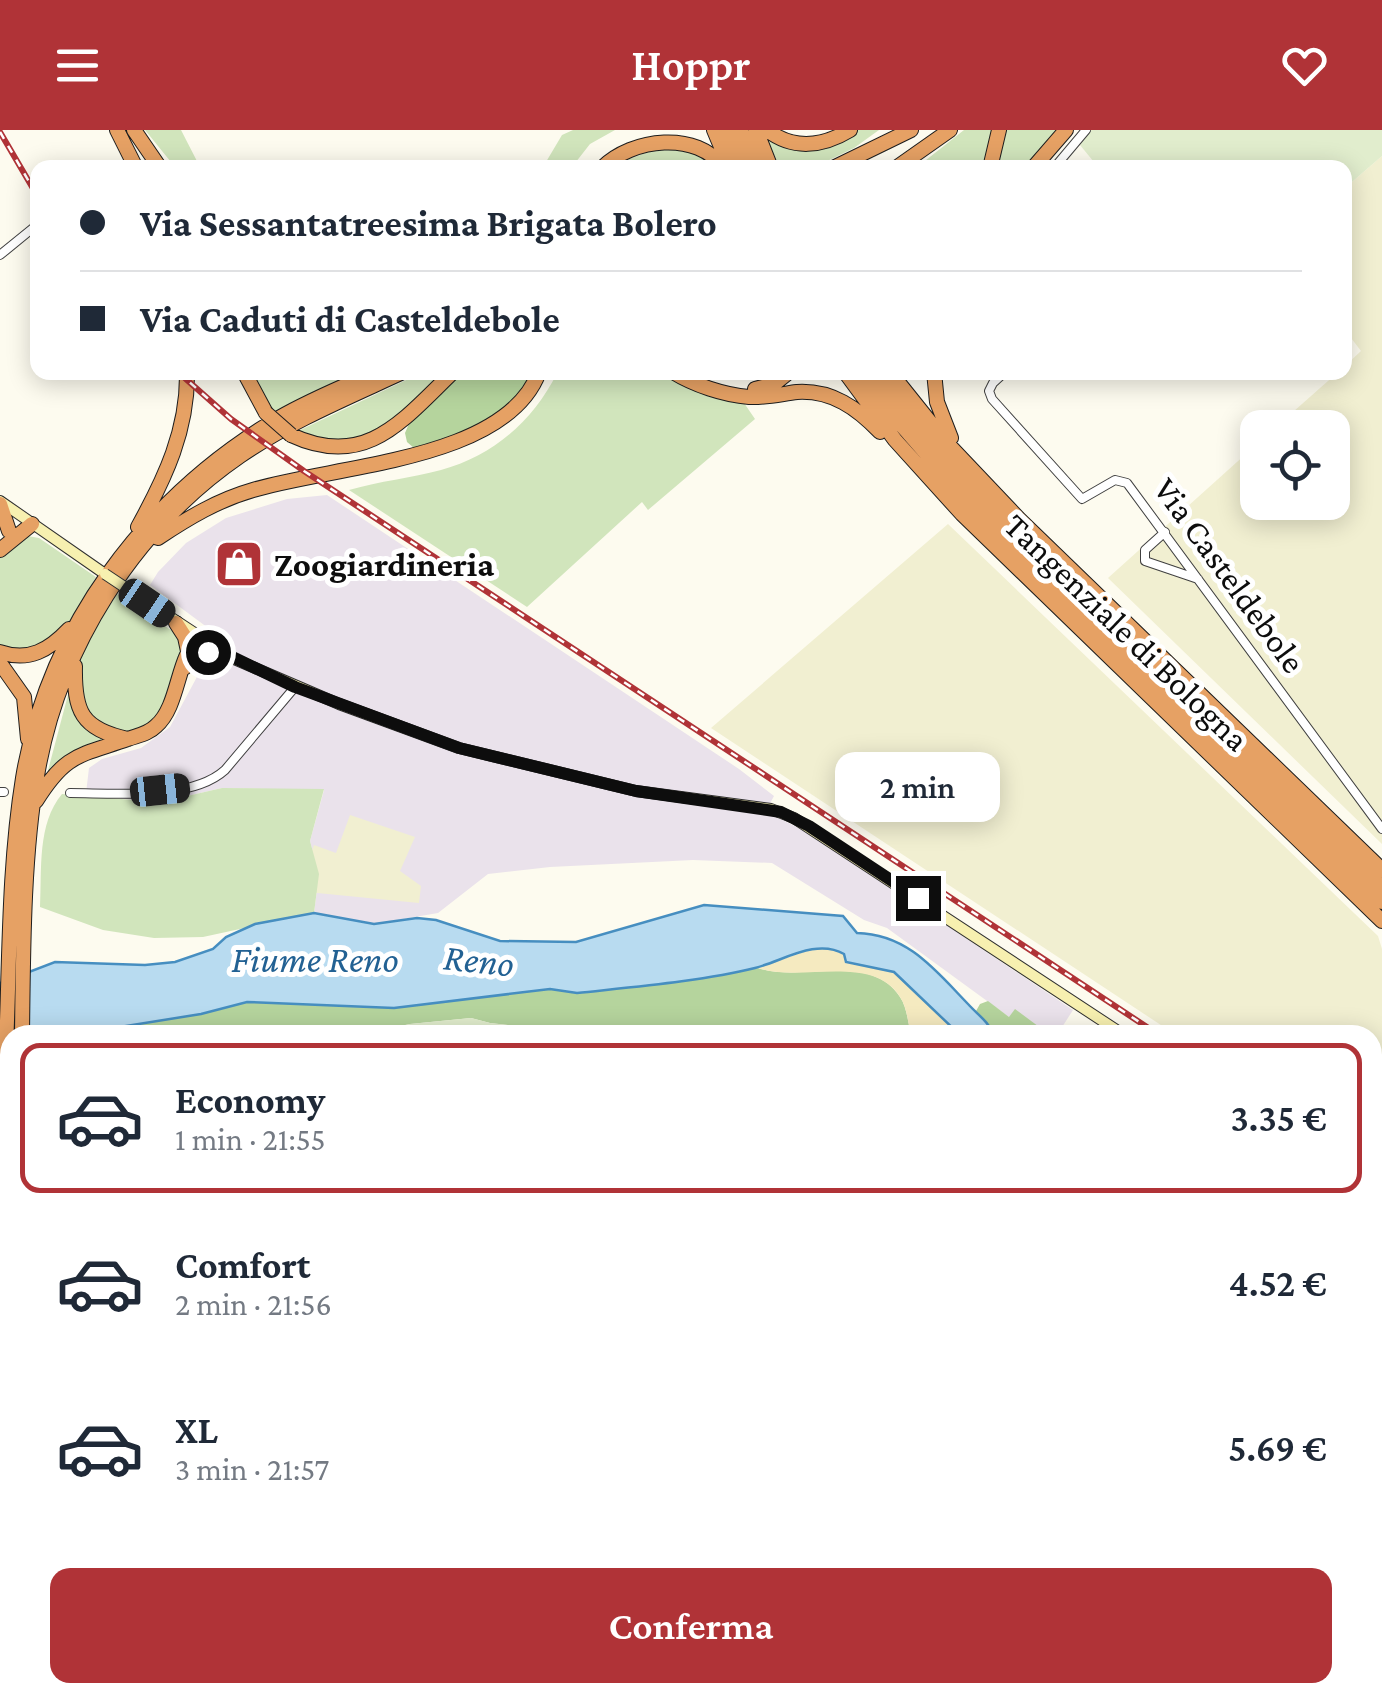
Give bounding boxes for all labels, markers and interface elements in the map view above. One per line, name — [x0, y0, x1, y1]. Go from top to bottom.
icon: menu — [50, 38, 105, 93]
icon: heart — [1277, 38, 1332, 93]
text: Hoppr — [631, 40, 751, 90]
text: Via Sessantatreesima Brigata Bolero — [140, 202, 717, 244]
text: Via Caduti di Casteldebole — [140, 298, 560, 340]
map controls — [1240, 410, 1350, 520]
button: locate — [1240, 410, 1350, 520]
street label: Via Casteldebole — [1146, 470, 1313, 680]
street label: Tangenziale di Bologna — [996, 506, 1257, 759]
shop icon: Zoogiardineria — [213, 538, 265, 590]
place label: Zoogiardineria — [274, 545, 494, 584]
car — [114, 574, 180, 632]
route start — [186, 630, 231, 675]
callout: 2 min — [836, 753, 1000, 823]
text: 2 min — [880, 769, 955, 805]
car — [129, 772, 191, 808]
route end — [896, 876, 941, 921]
water label: Reno — [442, 935, 516, 985]
water label: Fiume Reno — [231, 938, 399, 980]
icon: car — [55, 1073, 145, 1163]
text: Economy — [175, 1079, 325, 1121]
text: 3.35 € — [1231, 1097, 1327, 1139]
text: 1 min · 21:55 — [175, 1121, 326, 1157]
icon: car — [55, 1238, 145, 1328]
text: Comfort — [175, 1244, 311, 1286]
text: 4.52 € — [1229, 1262, 1327, 1304]
text: 2 min · 21:56 — [175, 1286, 332, 1322]
icon: car — [55, 1403, 145, 1493]
text: XL — [175, 1409, 218, 1451]
text: 5.69 € — [1228, 1427, 1327, 1469]
text: 3 min · 21:57 — [175, 1451, 329, 1487]
button: Conferma — [50, 1568, 1332, 1683]

